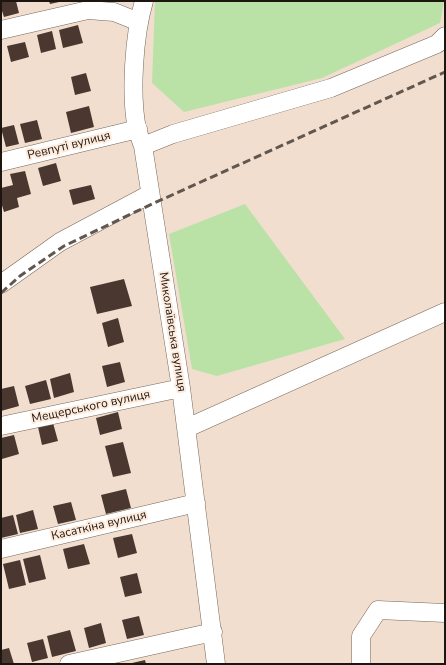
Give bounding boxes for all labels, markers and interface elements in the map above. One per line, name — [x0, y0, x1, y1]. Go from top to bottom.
street label: Ревпуті вулиця — [26, 129, 112, 163]
street label: Миколаївська вулиця — [155, 271, 189, 393]
street label: Мещерського вулиця — [31, 387, 151, 427]
street label: Касаткіна вулиця — [50, 508, 148, 544]

